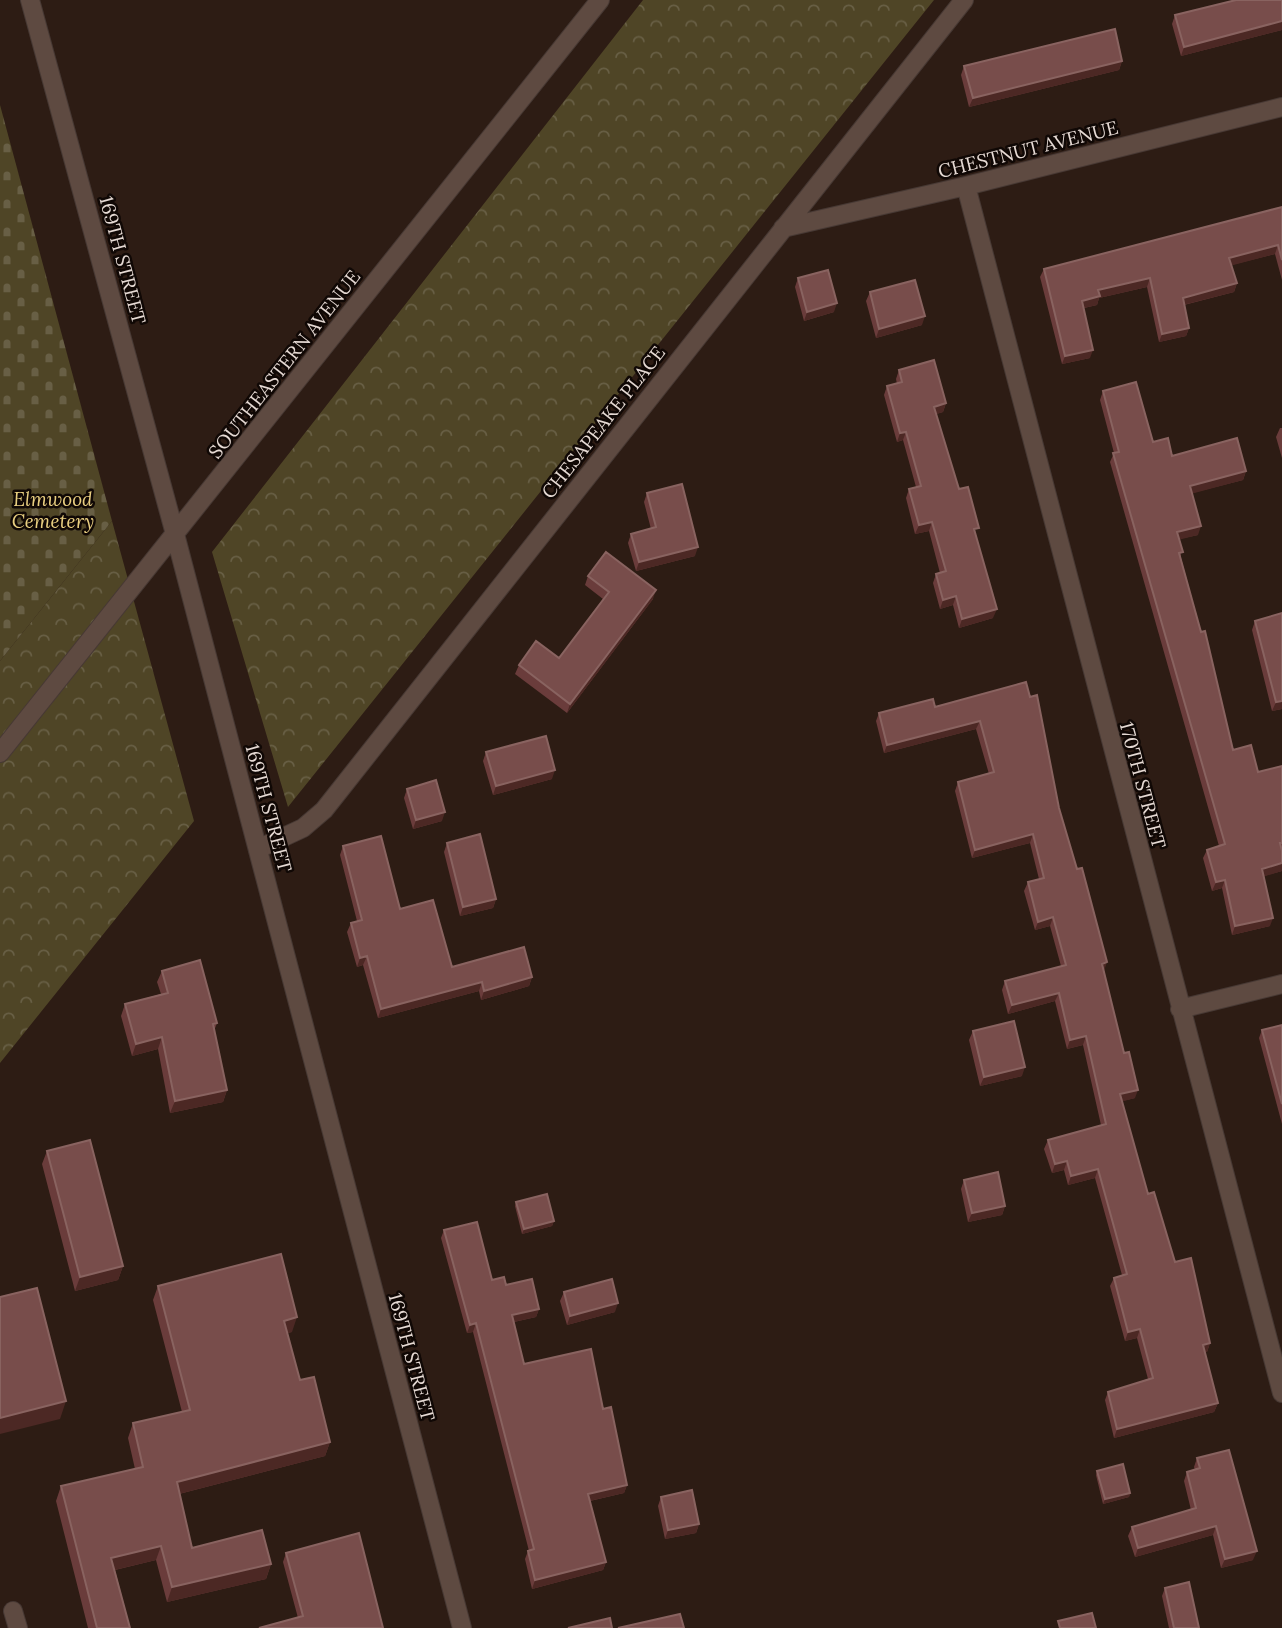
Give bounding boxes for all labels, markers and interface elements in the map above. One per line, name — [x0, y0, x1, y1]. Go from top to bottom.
street label: CHESTNUT AVENUE — [935, 115, 1121, 183]
street label: 169TH STREET — [94, 193, 152, 327]
street label: SOUTHEASTERN AVENUE — [203, 265, 365, 463]
street label: CHESAPEAKE PLACE — [536, 341, 670, 503]
park label: Elmwood Cemetery — [12, 487, 94, 533]
street label: 170TH STREET — [1115, 719, 1171, 851]
street label: 169TH STREET — [240, 741, 298, 875]
street label: 169TH STREET — [383, 1290, 441, 1424]

